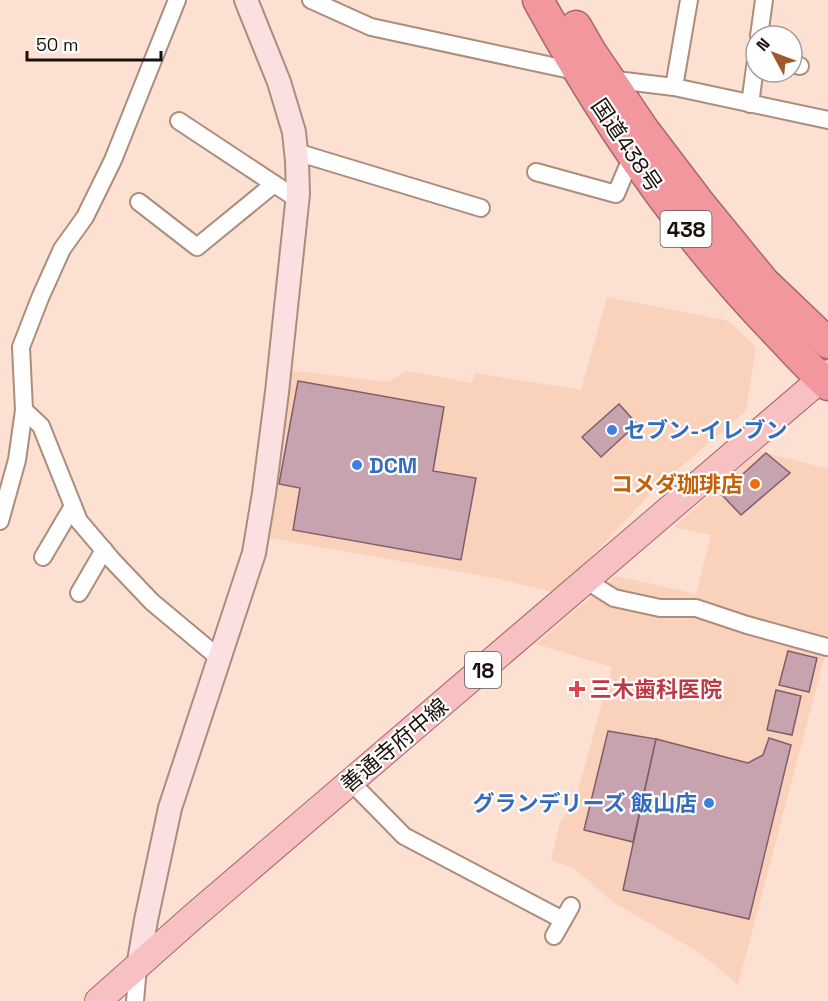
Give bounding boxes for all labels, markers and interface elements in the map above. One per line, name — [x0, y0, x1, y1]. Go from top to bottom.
scale bar — [27, 24, 160, 62]
north arrow — [744, 24, 804, 84]
text: 50 m — [36, 33, 78, 56]
text: N — [752, 34, 775, 55]
street label: 国道438号 — [586, 93, 668, 197]
road number: 438 — [660, 211, 712, 247]
place label: セブン-イレブン — [624, 416, 788, 444]
marker: セブン-イレブン — [605, 423, 619, 437]
place label: DCM — [369, 451, 417, 479]
marker: DCM — [350, 458, 364, 472]
place label: コメダ珈琲店 — [611, 470, 743, 498]
marker: コメダ珈琲店 — [748, 477, 762, 491]
road number: 18 — [465, 652, 501, 688]
place label: 三木歯科医院 — [590, 675, 722, 703]
marker: 三木歯科医院 — [568, 680, 586, 698]
street label: 善通寺府中線 — [334, 692, 454, 798]
place label: グランデリーズ 飯山店 — [473, 789, 697, 817]
marker: グランデリーズ 飯山店 — [702, 796, 716, 810]

